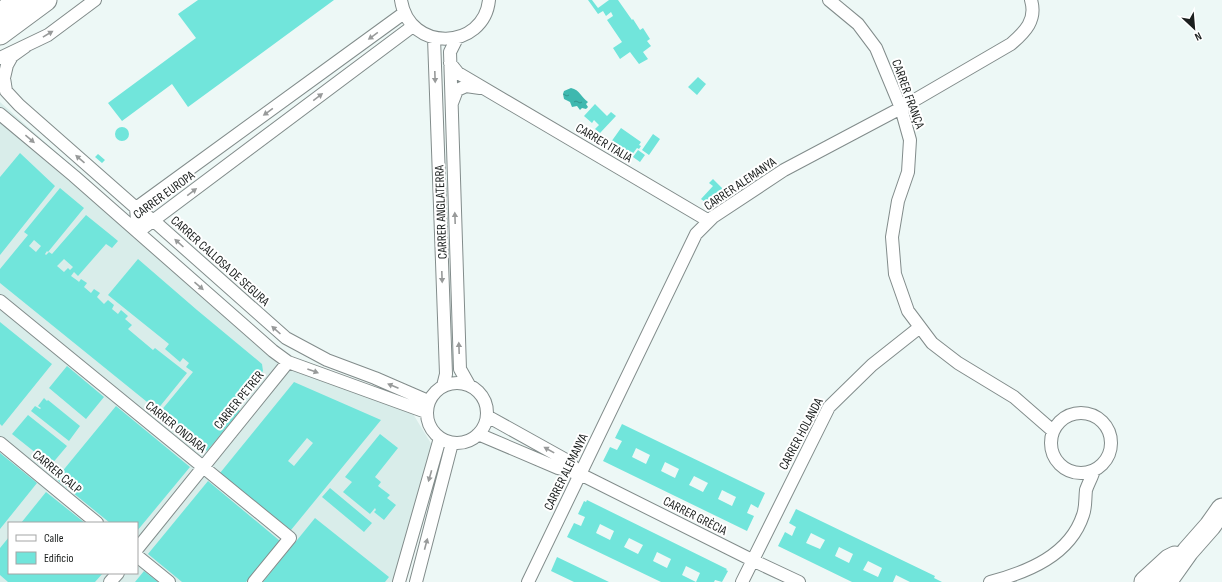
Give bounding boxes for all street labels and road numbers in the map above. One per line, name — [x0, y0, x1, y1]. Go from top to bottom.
street label: CARRER FRANÇA — [888, 57, 928, 131]
street label: CARRER ITALIA — [573, 120, 636, 166]
street label: CARRER ALEMANYA — [701, 154, 779, 214]
street label: CARRER ANGLATERRA — [431, 164, 451, 259]
street label: CARRER EUROPA — [130, 167, 198, 223]
street label: CARRER CALLOSA DE SEGURA — [167, 213, 273, 310]
street label: CARRER PETRER — [211, 367, 267, 433]
street label: CARRER HOLANDA — [775, 395, 827, 473]
street label: CARRER ONDARA — [142, 398, 210, 457]
street label: CARRER ALEMANYA — [541, 431, 592, 513]
street label: CARRER CALP — [29, 447, 85, 498]
street label: CARRER GRÈCIA — [660, 493, 730, 539]

